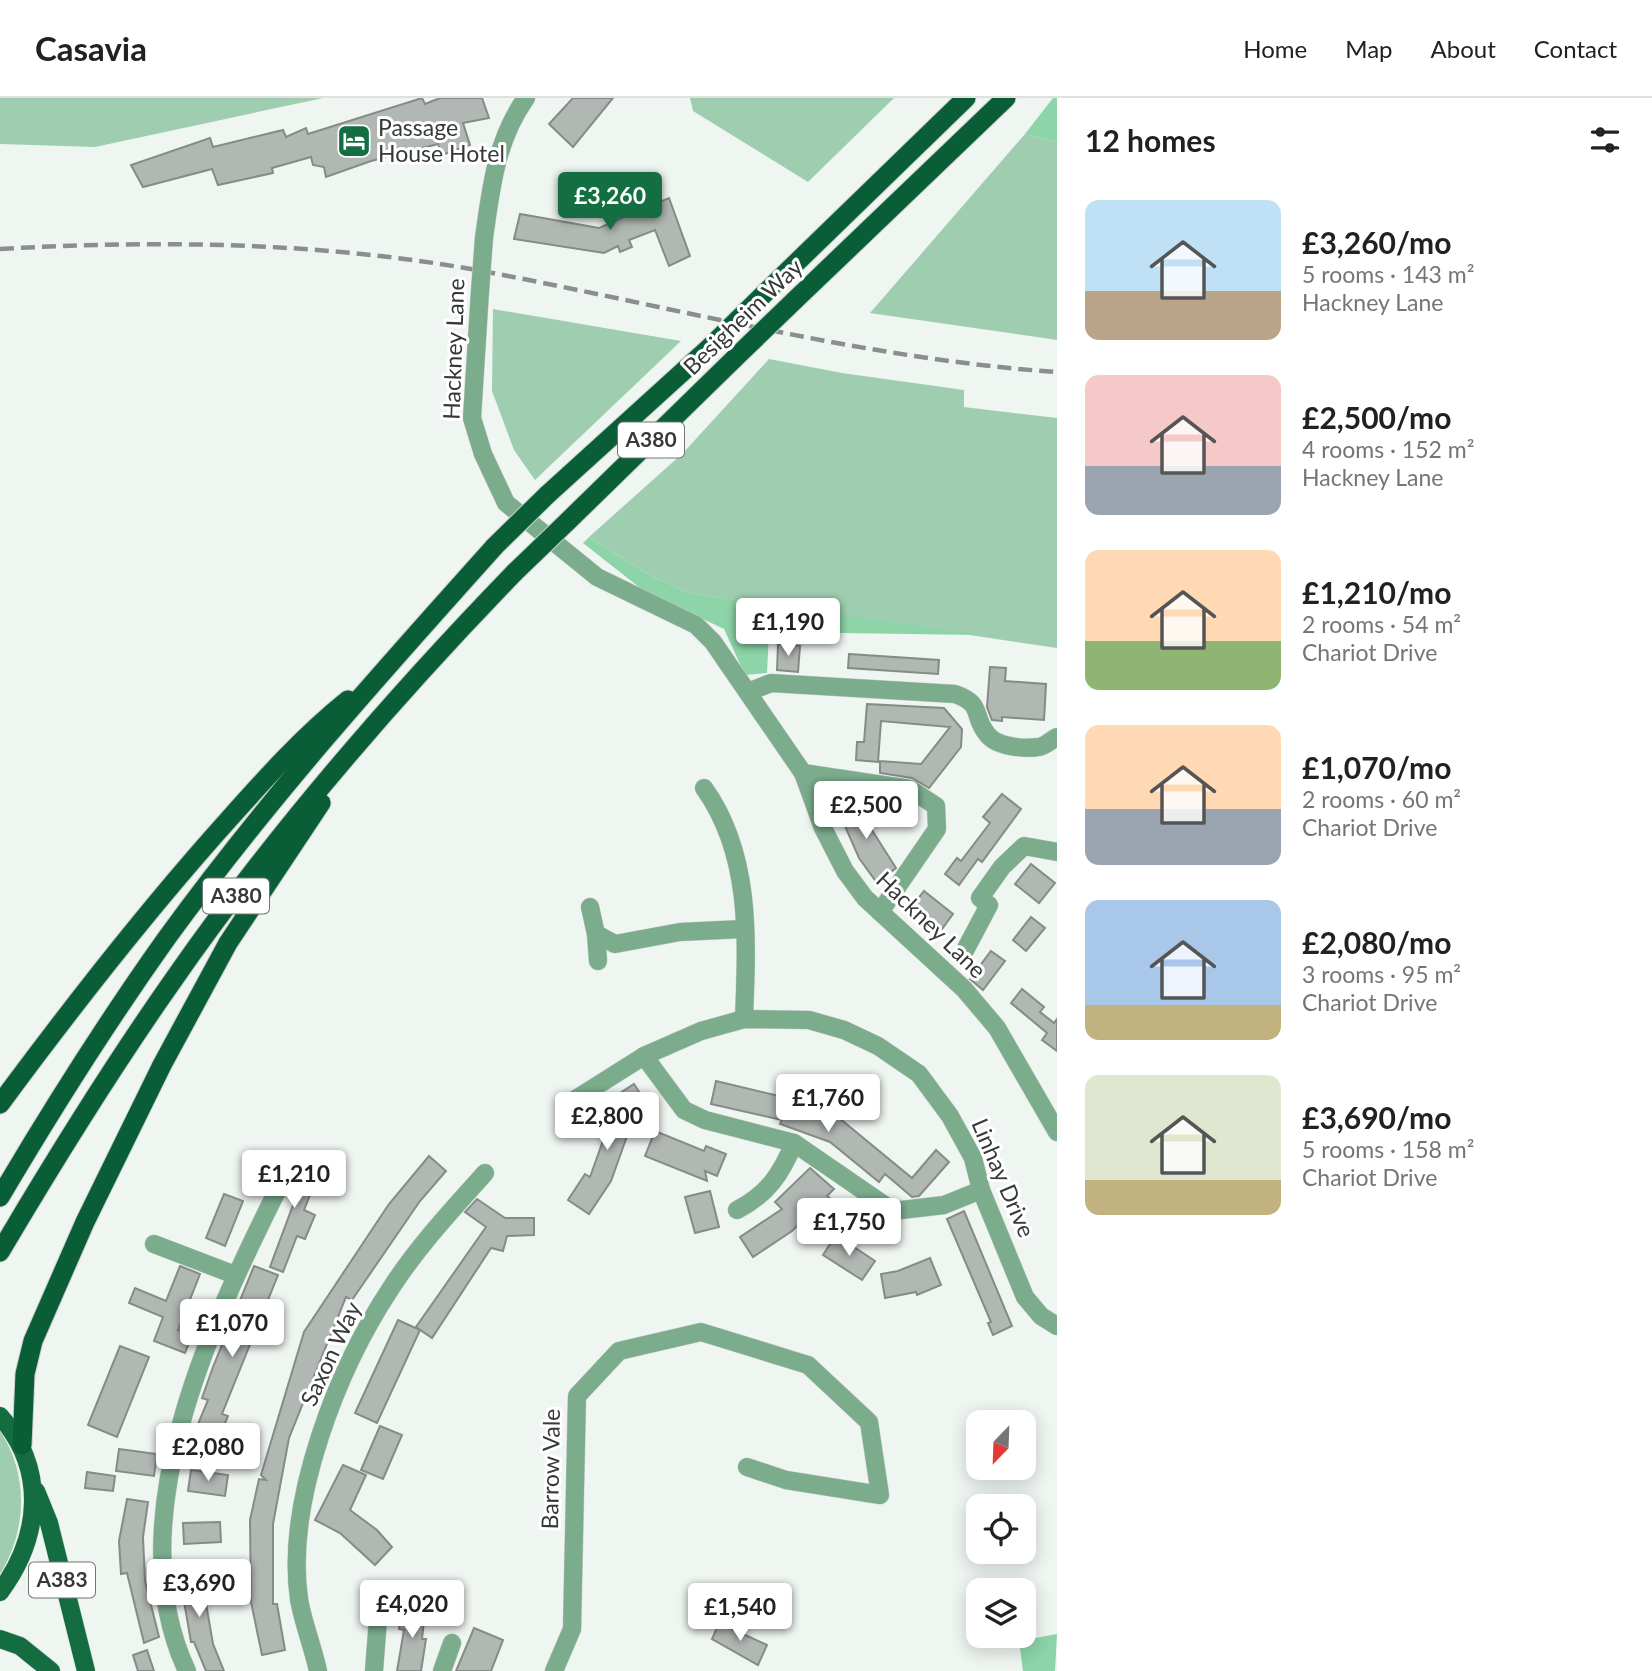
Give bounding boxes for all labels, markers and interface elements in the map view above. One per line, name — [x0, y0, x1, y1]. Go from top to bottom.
text: Casavia — [35, 28, 147, 68]
text: Home — [1243, 34, 1307, 63]
text: Map — [1345, 34, 1393, 63]
text: About — [1431, 34, 1496, 63]
text: Contact — [1534, 34, 1617, 63]
place label: Passage House Hotel — [378, 113, 505, 167]
icon: filters — [1586, 121, 1624, 159]
hotel icon: Passage House Hotel — [335, 122, 373, 160]
text: 12 homes — [1085, 122, 1216, 158]
pin: £3,260 — [553, 172, 667, 232]
text: £3,260 — [574, 181, 646, 209]
text: £3,260/mo — [1302, 224, 1451, 260]
icon: home — [1141, 228, 1225, 312]
street label: Besigheim Way — [677, 252, 808, 380]
text: 5 rooms · 143 m² — [1302, 260, 1474, 288]
street label: Hackney Lane — [437, 278, 469, 420]
text: Hackney Lane — [1302, 288, 1443, 316]
text: £2,500/mo — [1302, 399, 1451, 435]
icon: home — [1141, 403, 1225, 487]
road number: A380 — [618, 422, 684, 458]
text: 4 rooms · 152 m² — [1302, 435, 1474, 463]
text: Hackney Lane — [1302, 463, 1443, 491]
text: £1,210/mo — [1302, 574, 1451, 610]
icon: home — [1141, 578, 1225, 662]
pin: £1,190 — [731, 598, 845, 658]
text: £1,190 — [752, 607, 824, 635]
text: 2 rooms · 54 m² — [1302, 610, 1461, 638]
text: Chariot Drive — [1302, 638, 1437, 666]
text: £1,070/mo — [1302, 749, 1451, 785]
icon: home — [1141, 753, 1225, 837]
pin: £2,500 — [809, 782, 923, 841]
text: 2 rooms · 60 m² — [1302, 785, 1461, 813]
text: £2,500 — [830, 790, 902, 818]
text: Chariot Drive — [1302, 813, 1437, 841]
street label: Hackney Lane — [871, 865, 992, 983]
road number: A380 — [203, 878, 269, 914]
text: £2,080/mo — [1302, 924, 1451, 960]
icon: home — [1141, 928, 1225, 1012]
text: 3 rooms · 95 m² — [1302, 960, 1461, 988]
text: Chariot Drive — [1302, 988, 1437, 1016]
pin: £1,760 — [771, 1074, 885, 1134]
text: £1,760 — [792, 1083, 864, 1111]
pin: £2,800 — [550, 1093, 664, 1152]
text: £3,690/mo — [1302, 1099, 1451, 1135]
text: £2,800 — [571, 1101, 643, 1129]
icon: home — [1141, 1103, 1225, 1187]
street label: Linhay Drive — [966, 1114, 1041, 1241]
text: 5 rooms · 158 m² — [1302, 1135, 1474, 1163]
pin: £1,210 — [237, 1150, 351, 1210]
text: £1,210 — [258, 1159, 330, 1187]
text: Chariot Drive — [1302, 1163, 1437, 1191]
pin: £1,750 — [792, 1198, 906, 1258]
text: £1,750 — [813, 1207, 885, 1235]
street label: Saxon Way — [294, 1297, 366, 1410]
pin: £1,070 — [175, 1300, 289, 1359]
text: £1,070 — [196, 1308, 268, 1336]
street label: Barrow Vale — [535, 1408, 565, 1530]
north arrow — [966, 1410, 1036, 1480]
map controls — [966, 1410, 1036, 1648]
pin: £2,080 — [151, 1424, 265, 1483]
text: £2,080 — [172, 1432, 244, 1460]
button: locate — [966, 1494, 1036, 1564]
pin: £3,690 — [142, 1560, 256, 1619]
road number: A383 — [29, 1562, 95, 1598]
text: £3,690 — [163, 1568, 235, 1596]
button: layers — [966, 1578, 1036, 1648]
pin: £4,020 — [355, 1580, 469, 1640]
pin: £1,540 — [683, 1584, 797, 1643]
text: £4,020 — [376, 1589, 448, 1617]
text: £1,540 — [704, 1592, 776, 1620]

